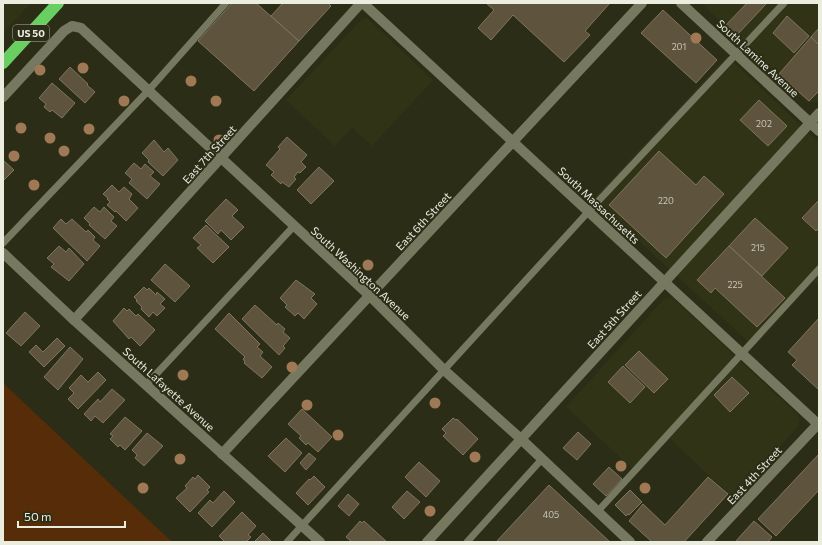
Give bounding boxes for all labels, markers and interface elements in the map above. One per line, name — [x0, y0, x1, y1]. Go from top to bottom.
street label: South Lamine Avenue — [714, 17, 802, 100]
road number: US 50 — [13, 25, 49, 41]
house number: 201 — [672, 41, 686, 52]
house number: 202 — [756, 118, 772, 129]
street label: East 7th Street — [180, 122, 239, 186]
street label: South Massachusetts — [556, 164, 642, 246]
street label: East 6th Street — [393, 189, 454, 253]
house number: 220 — [658, 195, 674, 206]
street label: South Washington Avenue — [309, 224, 413, 323]
house number: 215 — [751, 242, 765, 253]
house number: 225 — [727, 279, 743, 290]
street label: East 5th Street — [584, 287, 644, 351]
street label: South Lafayette Avenue — [121, 344, 218, 434]
street label: East 4th Street — [724, 443, 784, 507]
scale bar — [18, 503, 125, 529]
text: 50 m — [24, 509, 52, 523]
house number: 405 — [543, 509, 559, 520]

